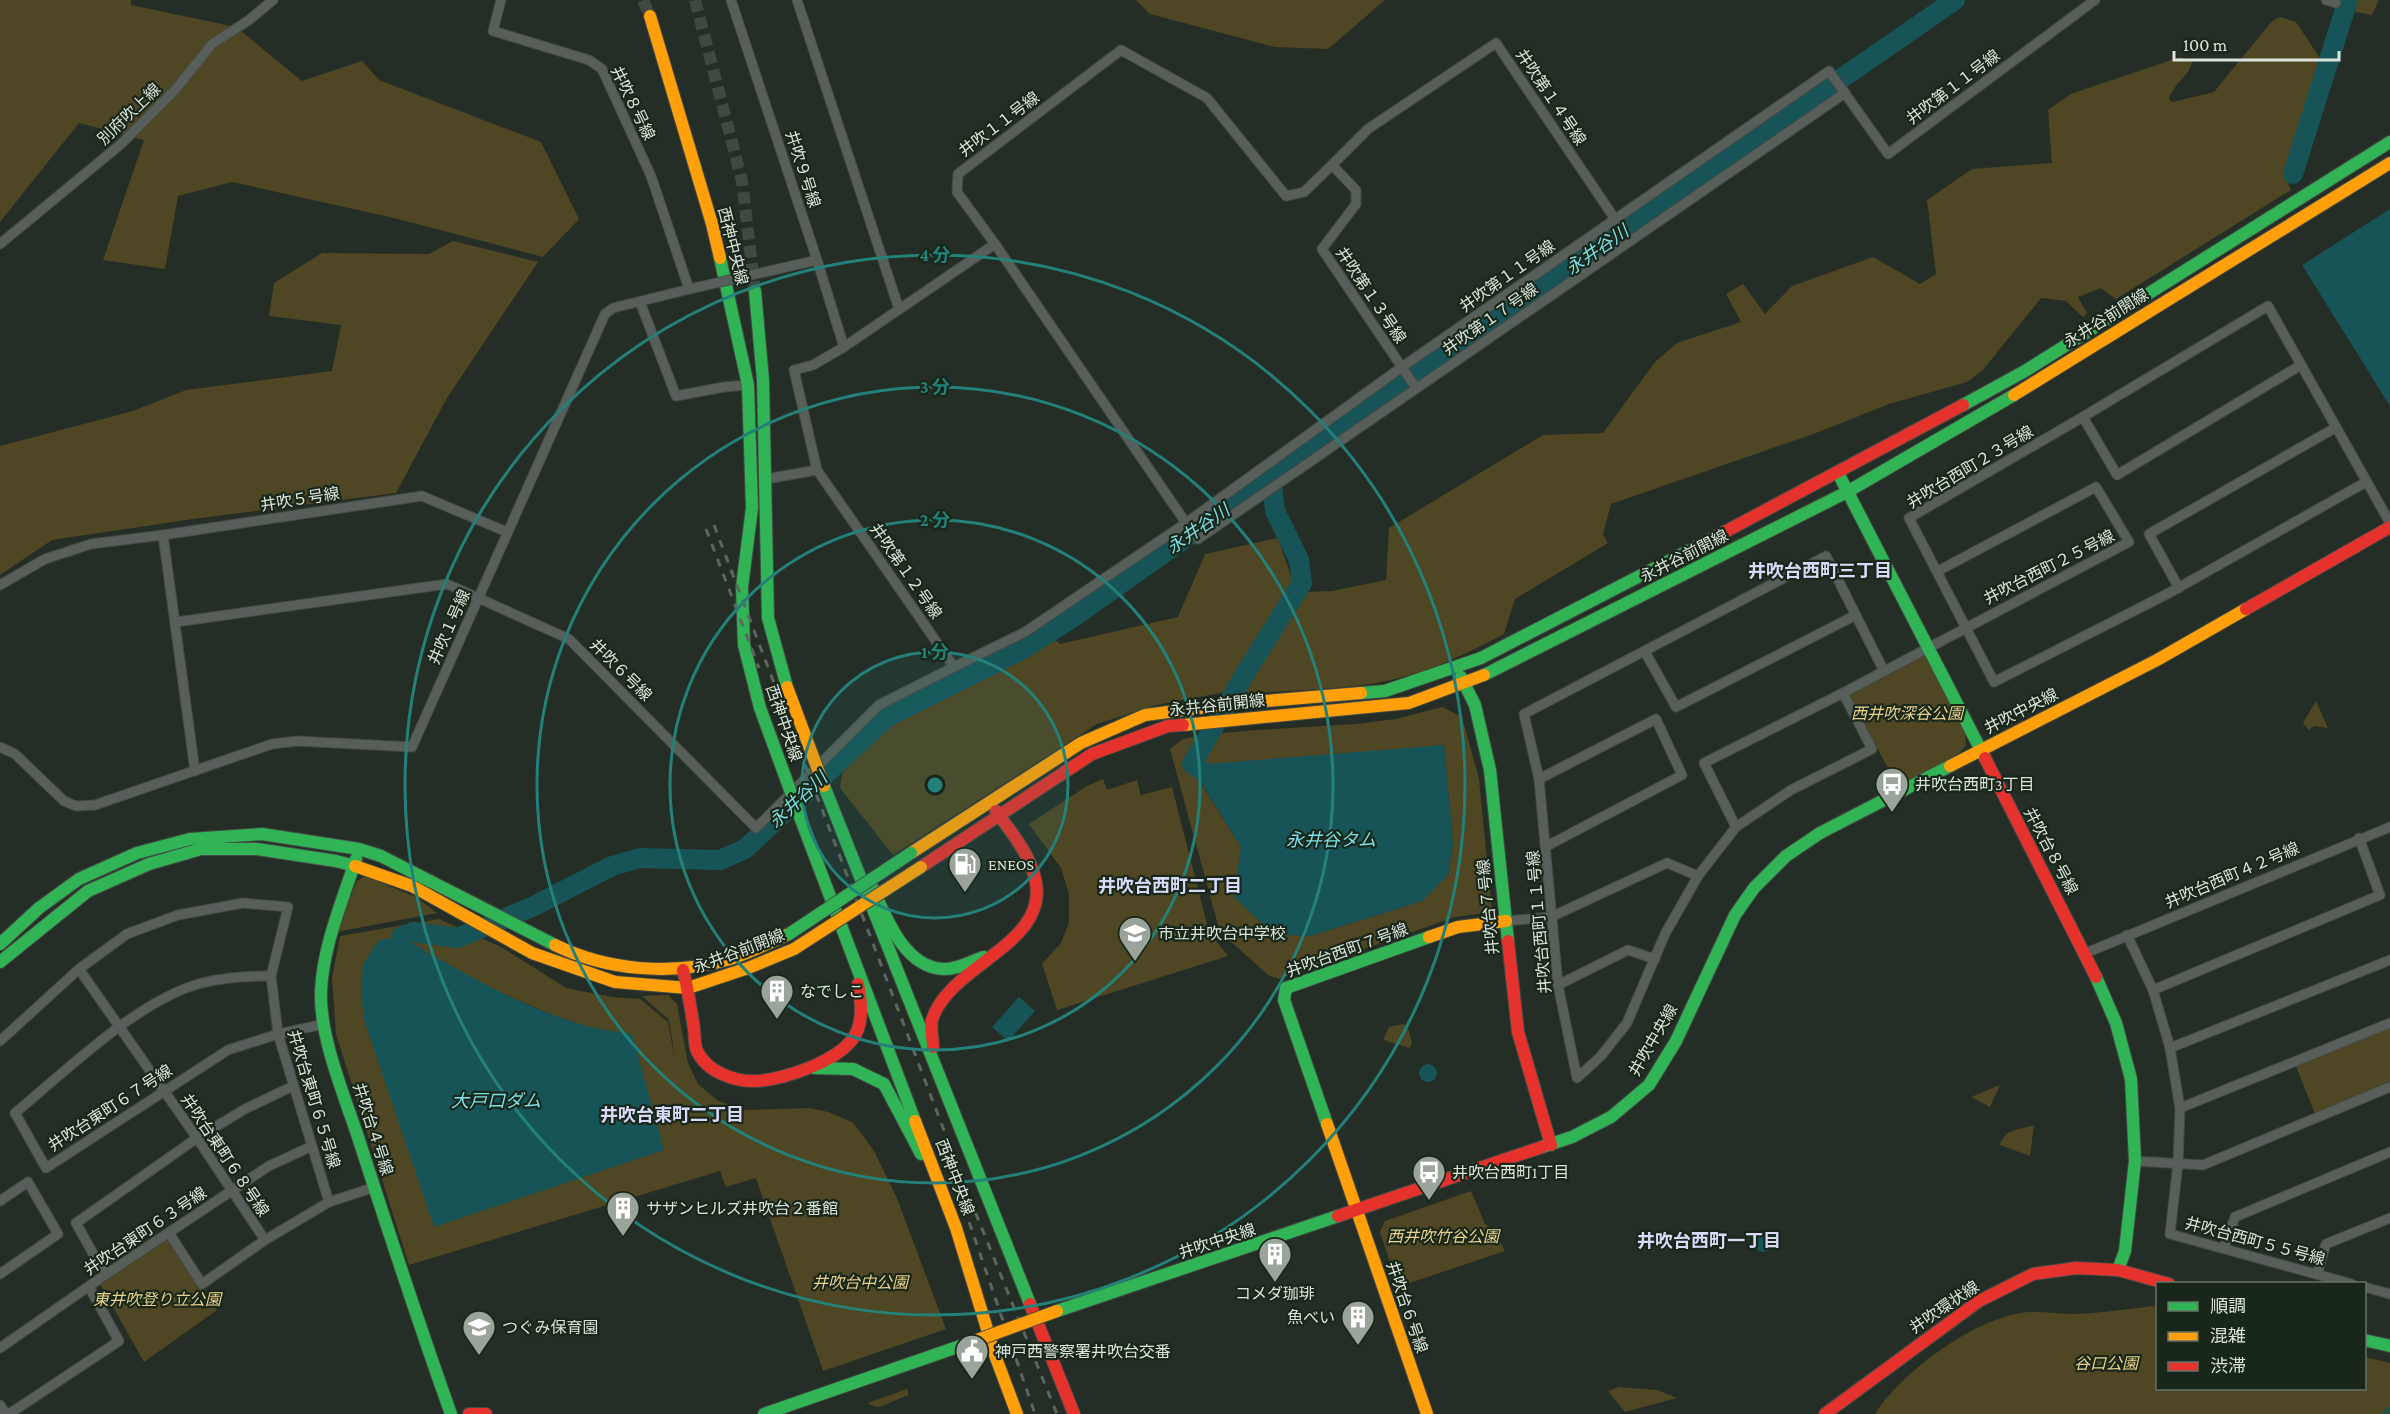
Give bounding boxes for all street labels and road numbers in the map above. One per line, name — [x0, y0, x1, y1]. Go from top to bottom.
street label: 井吹第１４号線 — [1513, 46, 1589, 148]
street label: 井吹第１１号線 — [1903, 47, 2003, 127]
street label: 井吹８号線 — [608, 63, 658, 143]
street label: 別府吹上線 — [94, 80, 164, 148]
street label: 井吹１１号線 — [956, 88, 1042, 160]
street label: 井吹９号線 — [783, 128, 823, 210]
street label: 西神中央線 — [715, 205, 751, 287]
street label: 井吹第１１号線 — [1456, 237, 1558, 315]
street label: 井吹第１３号線 — [1333, 244, 1409, 346]
street label: 井吹第１７号線 — [1439, 280, 1541, 358]
street label: 永井谷前開線 — [2061, 285, 2151, 351]
street label: 井吹台西町２３号線 — [1904, 423, 2036, 511]
street label: 井吹５号線 — [259, 484, 341, 514]
street label: 井吹第１２号線 — [867, 520, 945, 622]
street label: 永井谷前開線 — [1637, 527, 1731, 585]
street label: 井吹台西町２５号線 — [1981, 527, 2117, 607]
street label: 井吹１号線 — [425, 587, 473, 667]
street label: 井吹６号線 — [587, 636, 655, 704]
street label: 西神中央線 — [763, 682, 805, 764]
street label: 井吹中央線 — [1981, 685, 2061, 737]
street label: 永井谷前開線 — [1168, 692, 1266, 718]
street label: 井吹台８号線 — [2021, 805, 2081, 897]
street label: 井吹台西町４２号線 — [2162, 839, 2302, 911]
street label: 井吹台西町１１号線 — [1524, 850, 1554, 994]
street label: 井吹台７号線 — [1475, 858, 1501, 956]
street label: 井吹台西町７号線 — [1284, 920, 1410, 980]
street label: 永井谷前開線 — [691, 926, 787, 976]
street label: 井吹中央線 — [1626, 1001, 1680, 1079]
street label: 井吹台東町６５号線 — [285, 1028, 343, 1170]
street label: 井吹台東町６７号線 — [45, 1062, 175, 1154]
street label: 井吹台４号線 — [350, 1081, 396, 1177]
street label: 井吹台東町６８号線 — [178, 1091, 272, 1219]
street label: 西神中央線 — [933, 1137, 977, 1217]
street label: 井吹台東町６３号線 — [81, 1184, 209, 1278]
street label: 井吹台西町５５号線 — [2183, 1214, 2327, 1268]
street label: 井吹中央線 — [1176, 1221, 1258, 1261]
street label: 井吹台６号線 — [1383, 1259, 1431, 1355]
street label: 井吹環状線 — [1906, 1278, 1982, 1336]

